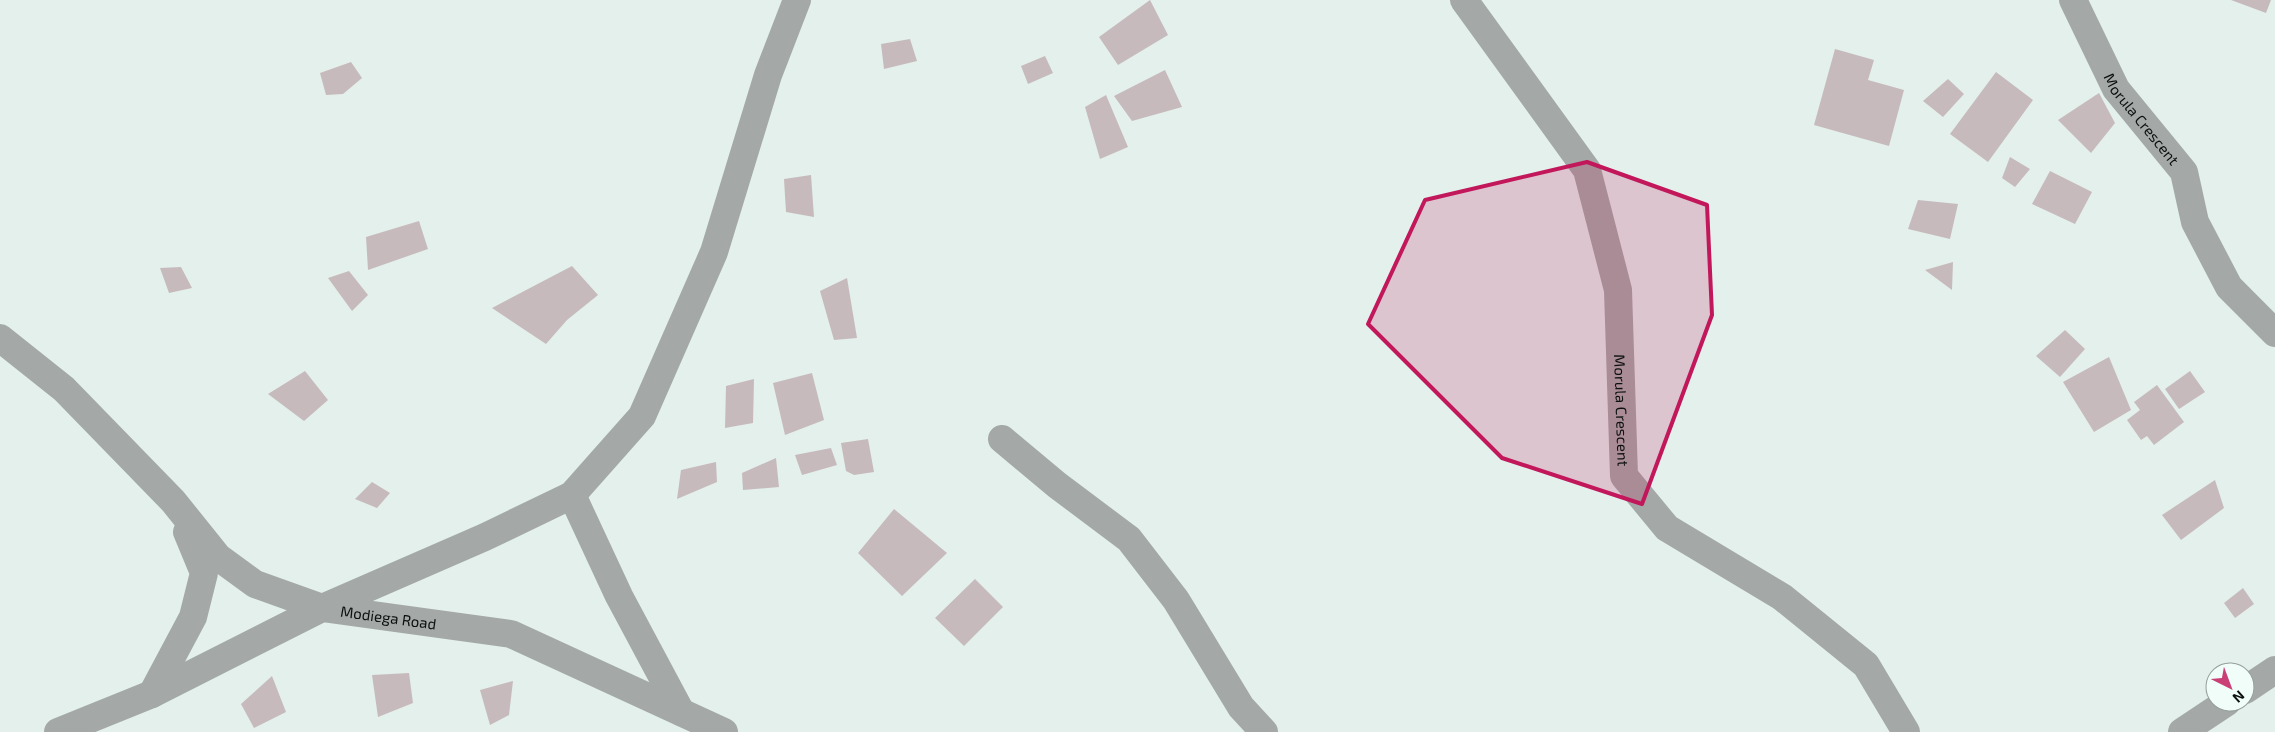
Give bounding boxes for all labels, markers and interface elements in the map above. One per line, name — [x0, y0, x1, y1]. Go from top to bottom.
street label: Morula Crescent — [2101, 70, 2183, 169]
street label: Morula Crescent — [1611, 354, 1633, 467]
street label: Modiega Road — [339, 602, 438, 633]
north arrow — [2205, 662, 2255, 712]
text: N — [2230, 687, 2248, 707]

